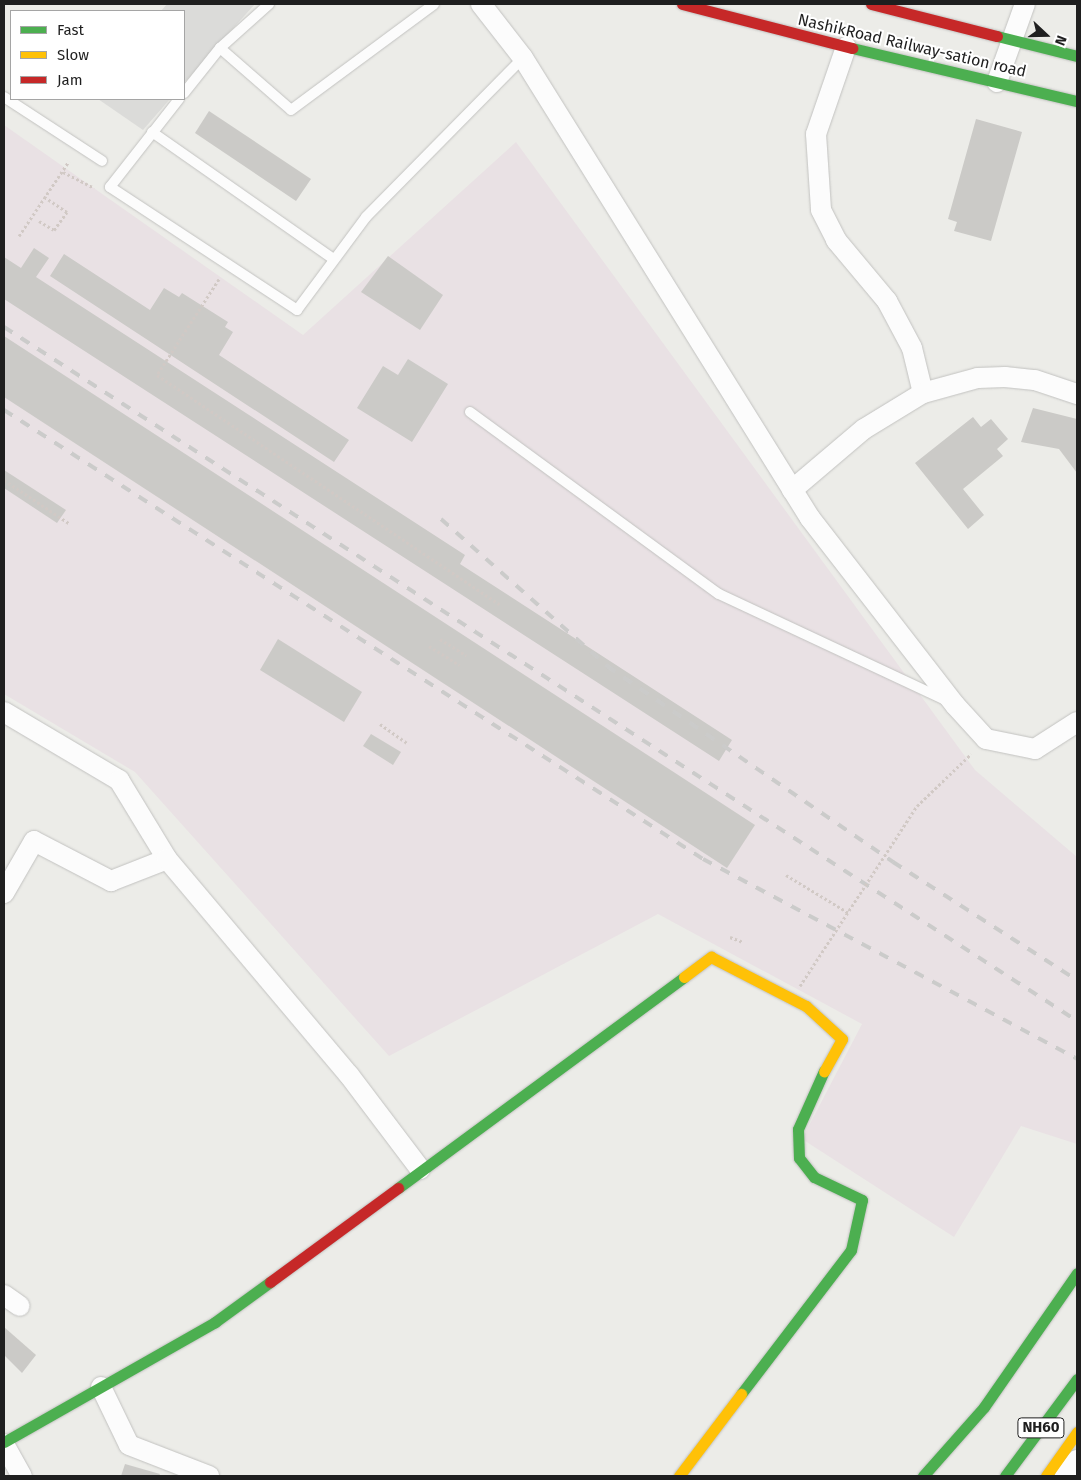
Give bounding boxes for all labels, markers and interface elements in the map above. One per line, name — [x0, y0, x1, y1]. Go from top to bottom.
legend — [10, 10, 185, 100]
street label: NashikRoad Railway-sation road — [796, 10, 1028, 82]
north arrow — [1021, 10, 1071, 60]
text: Fast — [57, 21, 84, 39]
text: N — [1051, 33, 1070, 48]
text: Slow — [57, 46, 89, 64]
text: Jam — [57, 71, 83, 89]
road number: NH60 — [1017, 1416, 1065, 1440]

